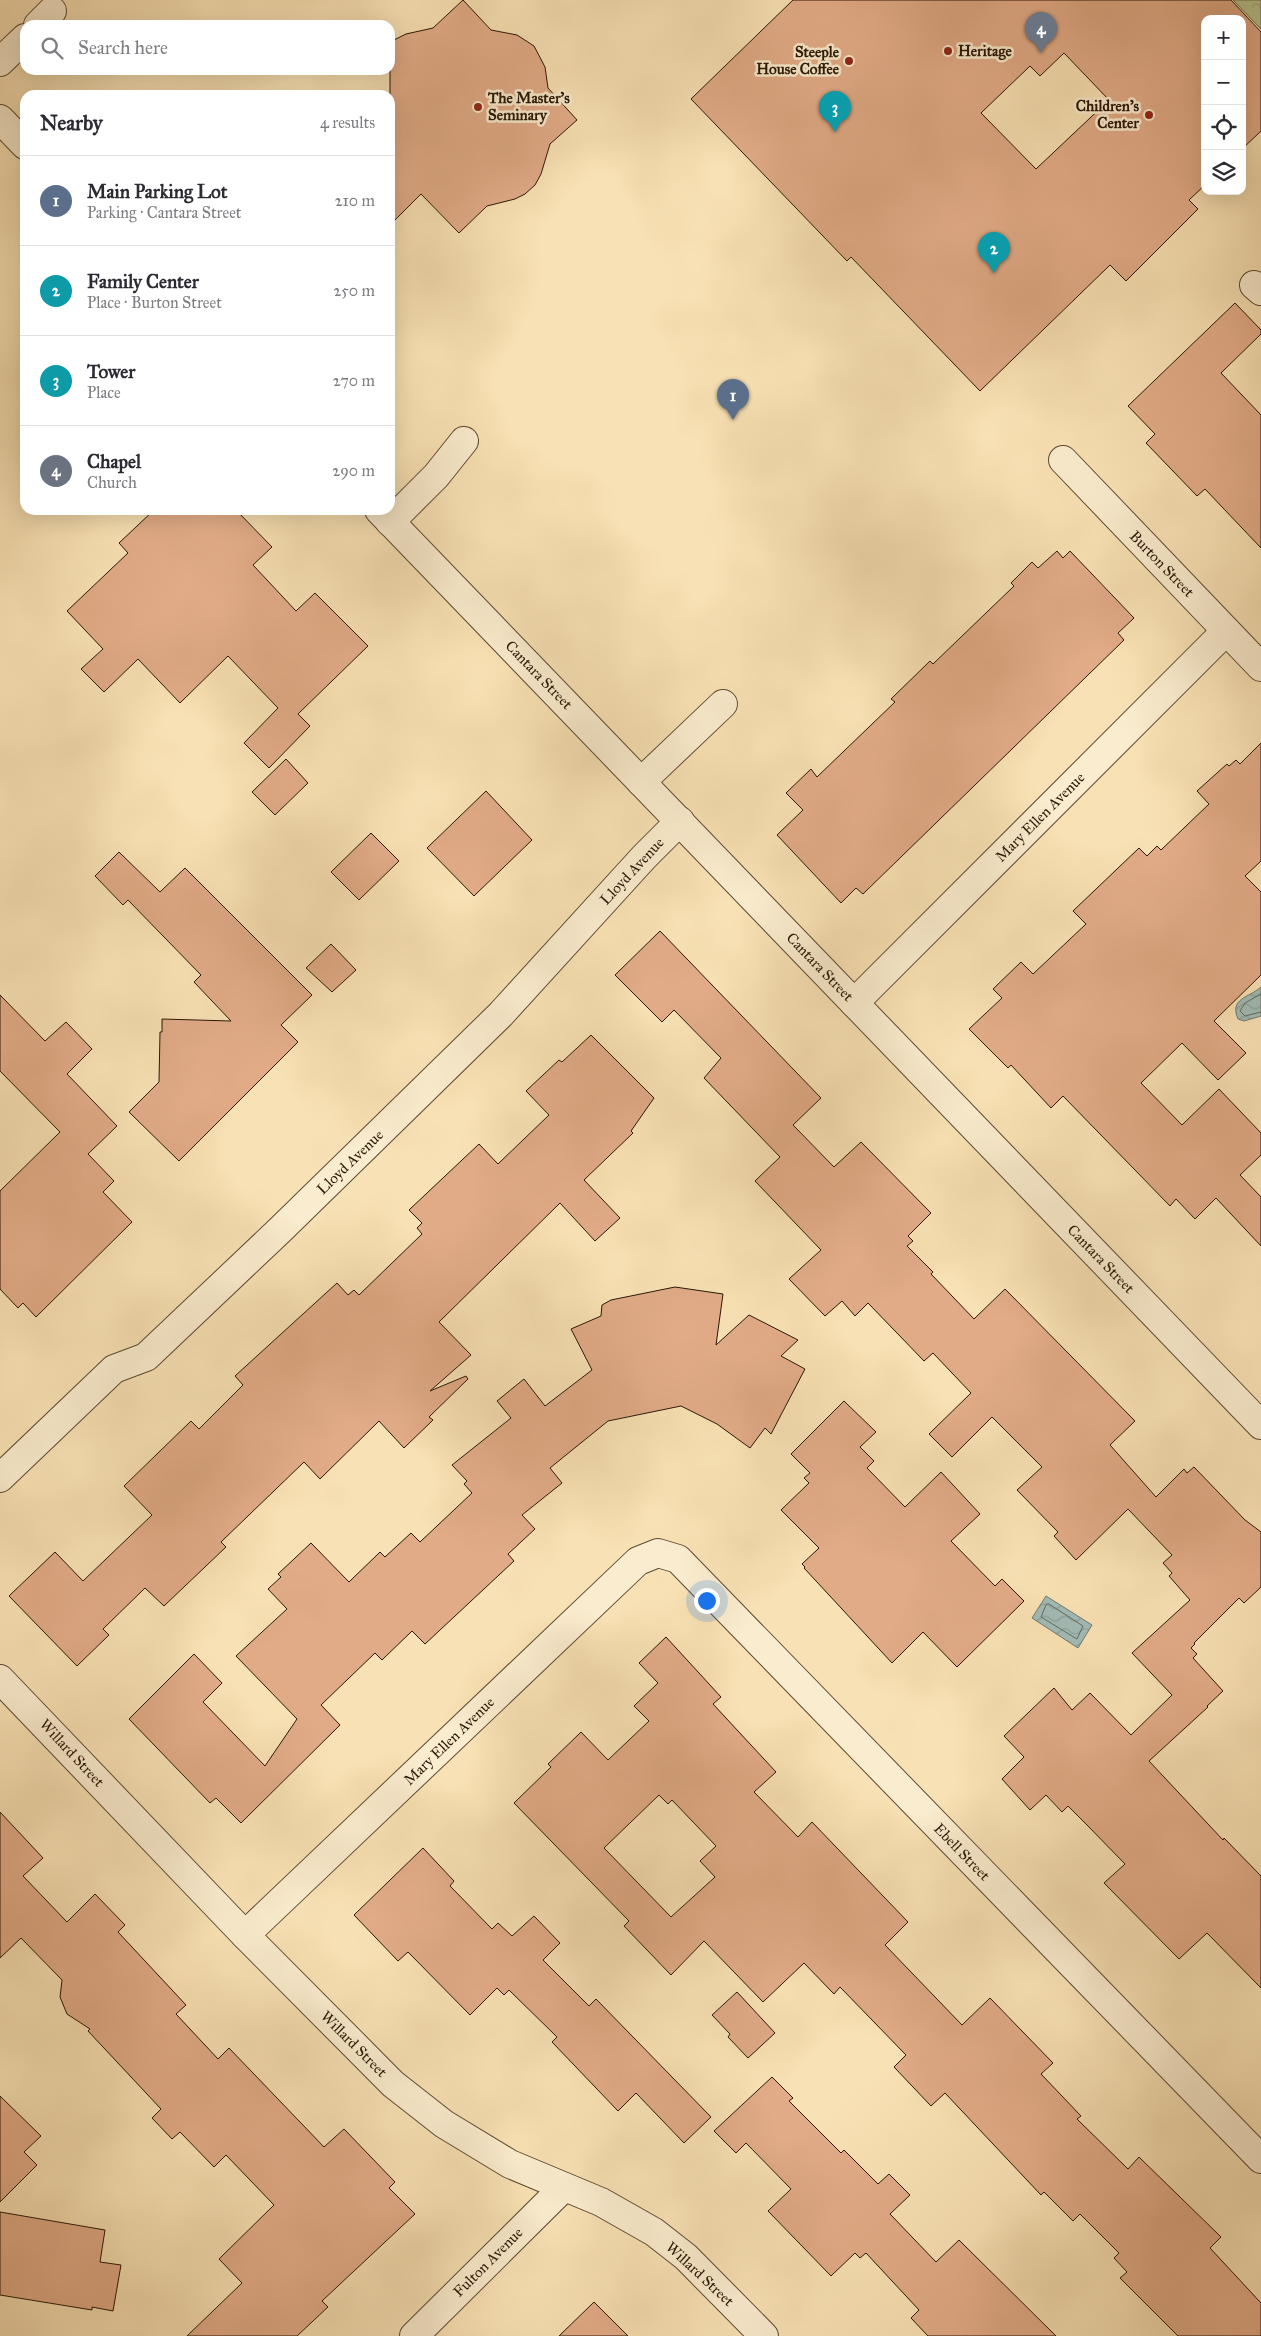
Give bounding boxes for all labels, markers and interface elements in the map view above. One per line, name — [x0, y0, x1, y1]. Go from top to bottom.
pin: 4 — [1025, 12, 1057, 53]
map controls — [1201, 15, 1246, 195]
button: + — [1201, 15, 1246, 60]
search box — [20, 20, 395, 75]
icon: search — [38, 34, 66, 62]
text: Search here — [78, 36, 168, 59]
place label: Heritage — [958, 42, 1012, 61]
place label: Steeple House Coffee — [756, 43, 840, 78]
marker: Heritage — [942, 45, 954, 57]
marker: Steeple House Coffee — [843, 55, 855, 67]
button: − — [1201, 60, 1246, 105]
place label: The Master's Seminary — [487, 89, 570, 125]
pin: 3 — [819, 91, 851, 132]
place label: Children's Center — [1076, 97, 1140, 132]
marker: The Master's Seminary — [472, 101, 484, 113]
button: locate — [1201, 105, 1246, 150]
marker: Children's Center — [1143, 109, 1155, 121]
text: Nearby — [40, 110, 103, 136]
text: 4 results — [320, 113, 375, 132]
button: layers — [1201, 150, 1246, 195]
text: Main Parking Lot — [87, 180, 228, 203]
text: 1 — [53, 191, 59, 210]
text: 210 m — [335, 191, 375, 210]
text: Parking · Cantara Street — [87, 203, 241, 222]
pin: 2 — [978, 232, 1010, 273]
text: Family Center — [87, 270, 199, 293]
text: 2 — [52, 281, 60, 300]
text: 250 m — [334, 281, 375, 300]
text: Place · Burton Street — [87, 293, 222, 312]
text: Tower — [87, 360, 135, 383]
text: 3 — [53, 371, 59, 390]
text: 270 m — [333, 371, 375, 390]
pin: 1 — [717, 379, 749, 420]
text: Place — [87, 383, 121, 402]
text: Chapel — [87, 450, 141, 473]
text: 4 — [52, 461, 60, 480]
text: 290 m — [332, 461, 375, 480]
text: Church — [87, 473, 137, 492]
street label: Burton Street — [1126, 527, 1199, 601]
street label: Cantara Street — [502, 637, 577, 714]
street label: Mary Ellen Avenue — [992, 769, 1088, 865]
street label: Lloyd Avenue — [596, 834, 668, 908]
street label: Cantara Street — [783, 929, 858, 1006]
street label: Lloyd Avenue — [313, 1126, 387, 1198]
street label: Cantara Street — [1064, 1221, 1139, 1298]
your location — [694, 1588, 720, 1614]
street label: Mary Ellen Avenue — [400, 1693, 498, 1789]
street label: Willard Street — [36, 1715, 109, 1791]
street label: Ebell Street — [930, 1820, 994, 1885]
street label: Willard Street — [317, 2007, 391, 2081]
street label: Fulton Avenue — [449, 2223, 527, 2301]
street label: Willard Street — [662, 2238, 738, 2311]

